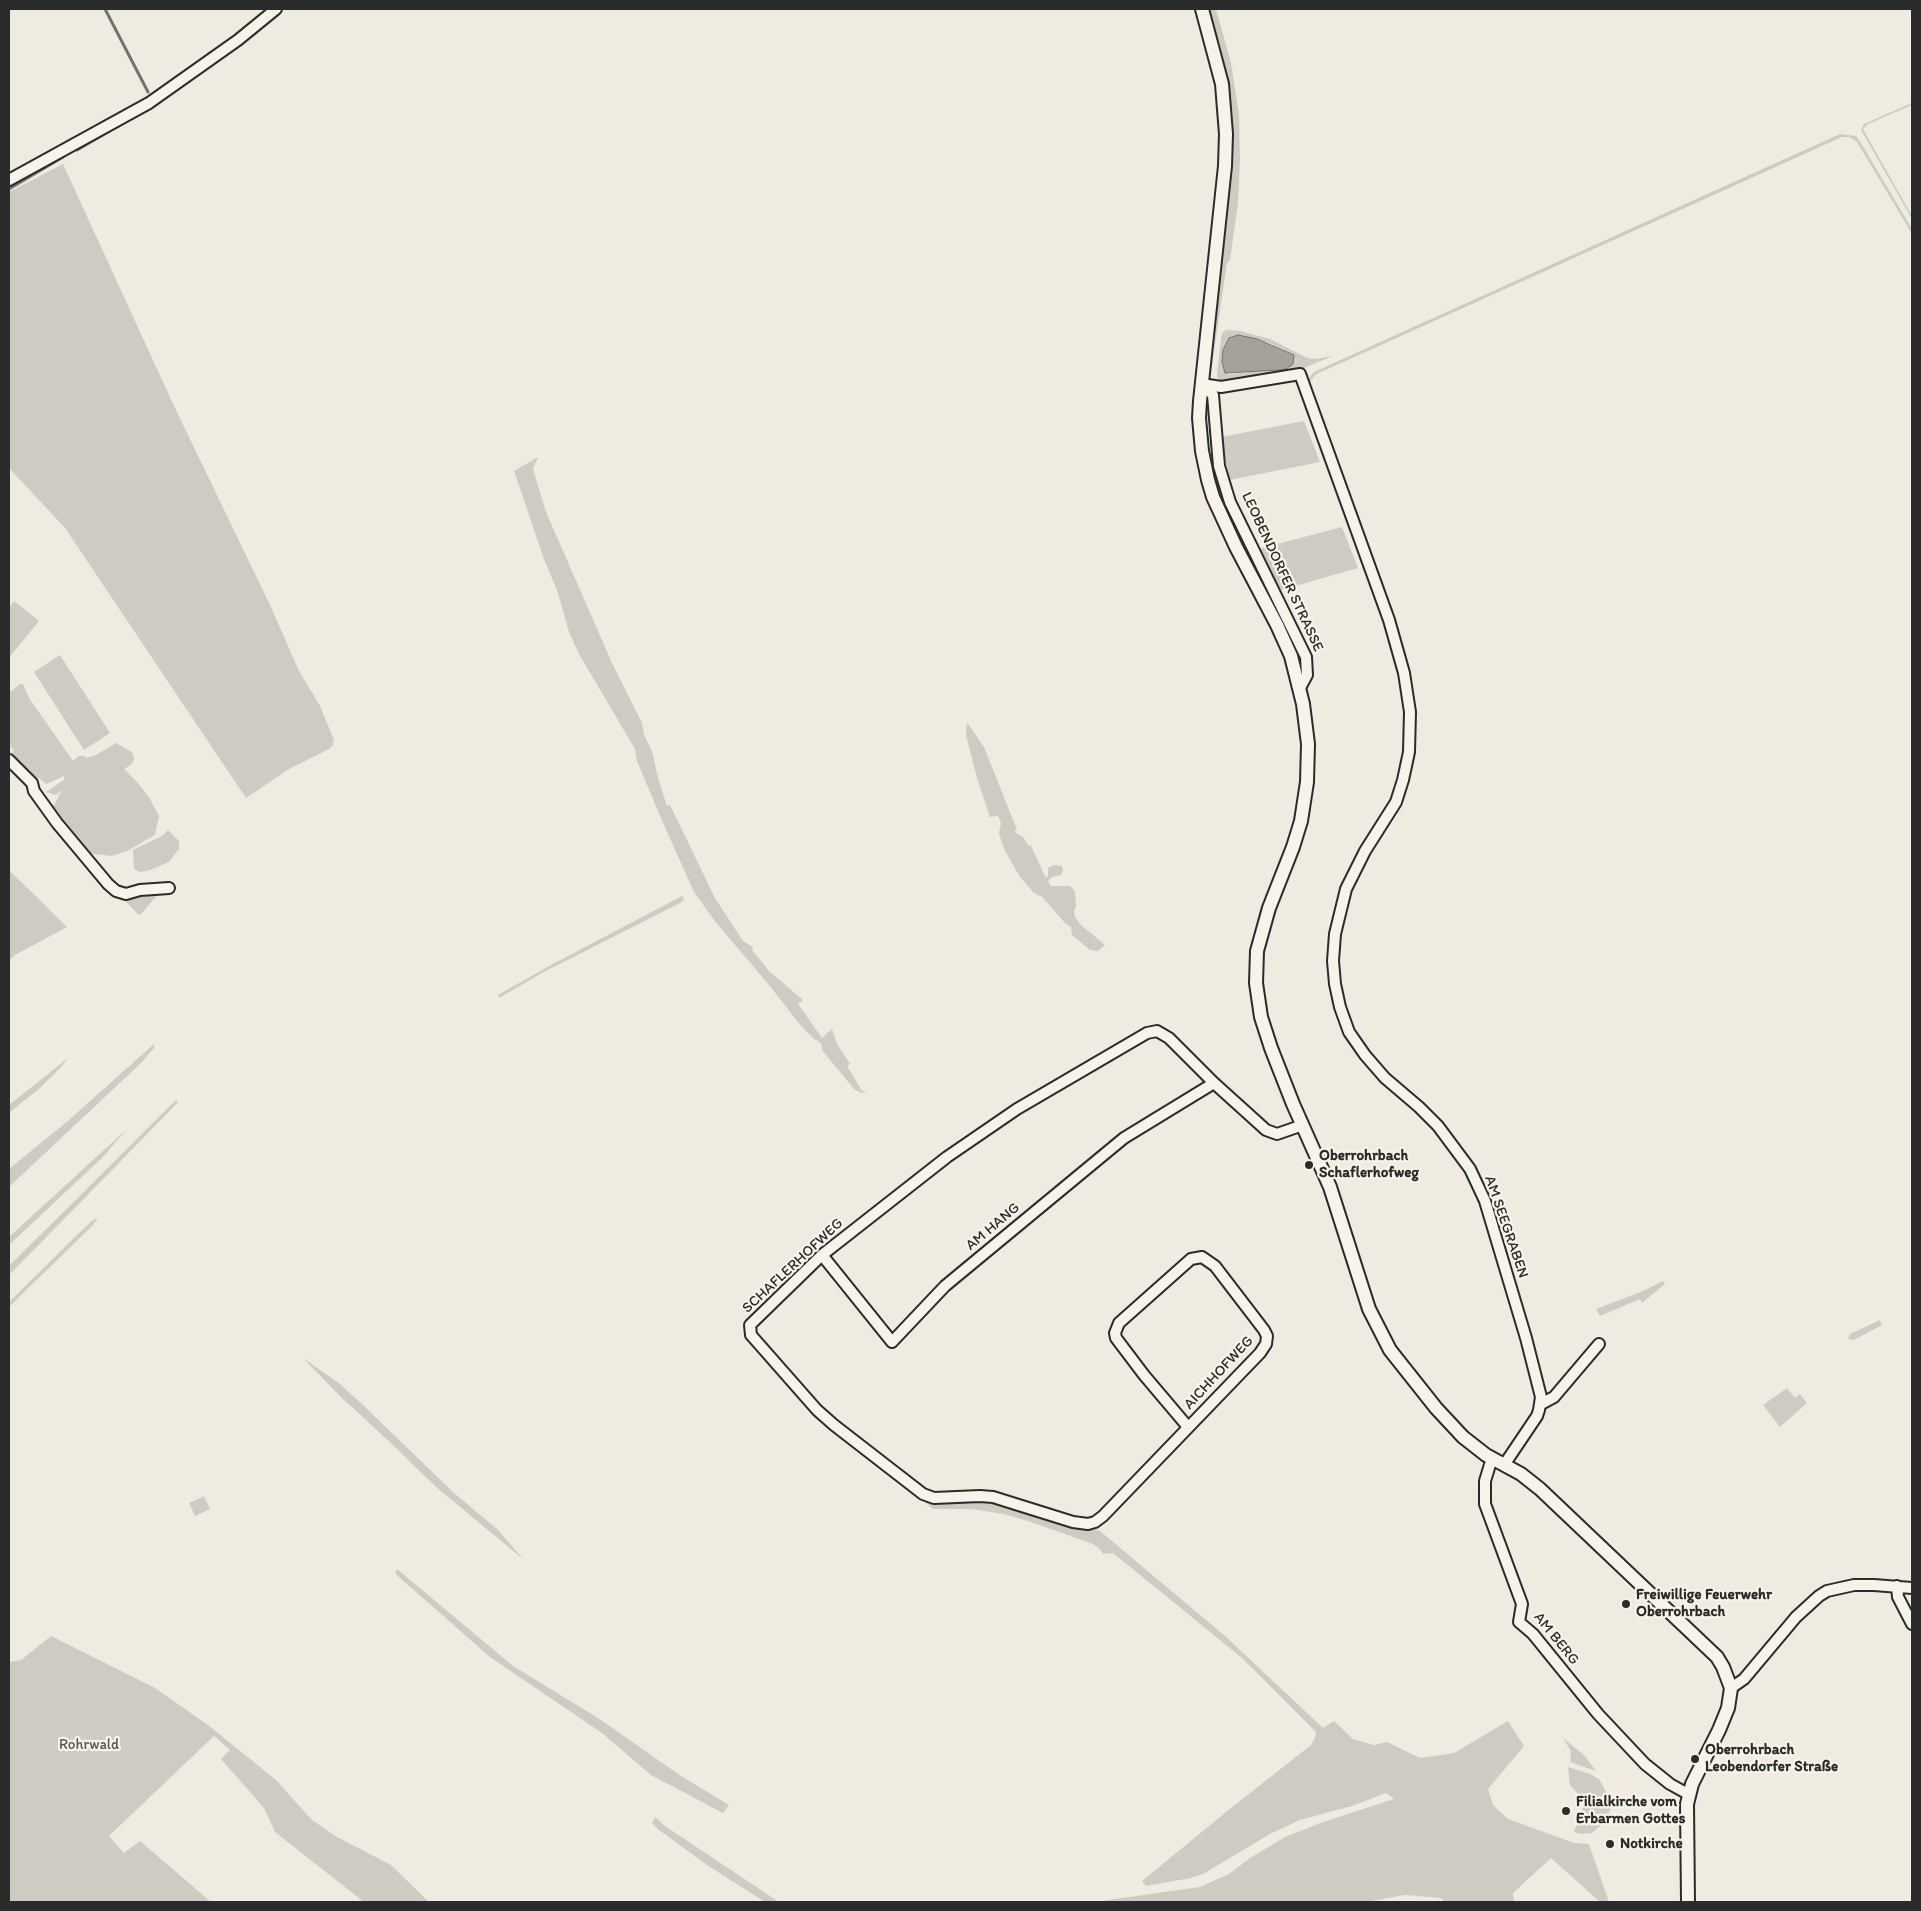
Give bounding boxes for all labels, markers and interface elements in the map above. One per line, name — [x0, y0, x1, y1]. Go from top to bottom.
street label: LEOBENDORFER STRASSE — [1237, 489, 1327, 655]
place label: Oberrohrbach Schaflerhofweg — [1319, 1147, 1419, 1182]
marker: Oberrohrbach Schaflerhofweg — [1303, 1159, 1315, 1171]
street label: AM SEEGRABEN — [1480, 1173, 1532, 1281]
street label: AM HANG — [962, 1199, 1024, 1255]
street label: SCHAFLERHOFWEG — [739, 1215, 847, 1317]
street label: AICHHOFWEG — [1180, 1333, 1258, 1413]
place label: Freiwillige Feuerwehr Oberrohrbach — [1636, 1586, 1772, 1621]
marker: Freiwillige Feuerwehr Oberrohrbach — [1620, 1598, 1632, 1610]
street label: AM BERG — [1529, 1609, 1583, 1669]
park label: Rohrwald — [59, 1736, 119, 1754]
place label: Oberrohrbach Leobendorfer Straße — [1705, 1741, 1838, 1776]
marker: Oberrohrbach Leobendorfer Straße — [1689, 1753, 1701, 1765]
place label: Filialkirche vom Erbarmen Gottes — [1576, 1793, 1685, 1828]
marker: Filialkirche vom Erbarmen Gottes — [1560, 1805, 1572, 1817]
place label: Notkirche — [1620, 1835, 1683, 1853]
marker: Notkirche — [1604, 1838, 1616, 1850]

